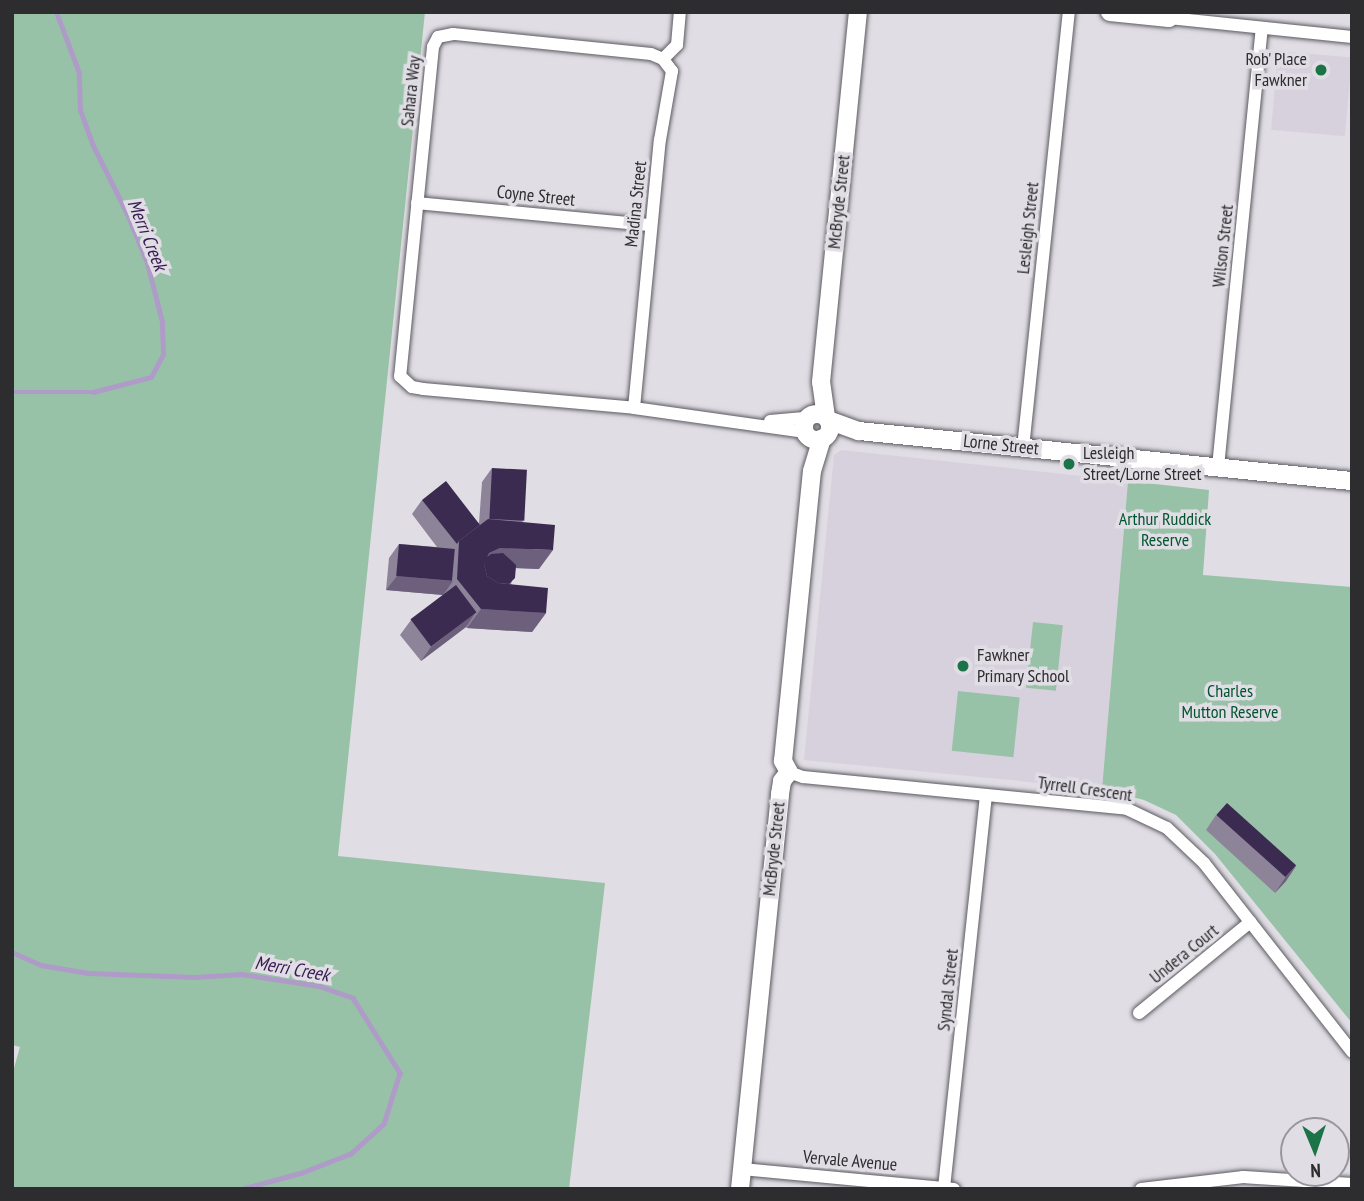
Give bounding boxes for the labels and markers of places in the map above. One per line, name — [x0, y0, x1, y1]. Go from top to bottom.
place label: Rob' Place Fawkner — [1244, 49, 1307, 92]
marker: Rob' Place Fawkner — [1313, 62, 1329, 78]
place label: Lesleigh Street/Lorne Street — [1083, 443, 1201, 486]
marker: Lesleigh Street/Lorne Street — [1061, 456, 1077, 472]
place label: Fawkner Primary School — [977, 645, 1070, 688]
marker: Fawkner Primary School — [955, 658, 971, 674]

